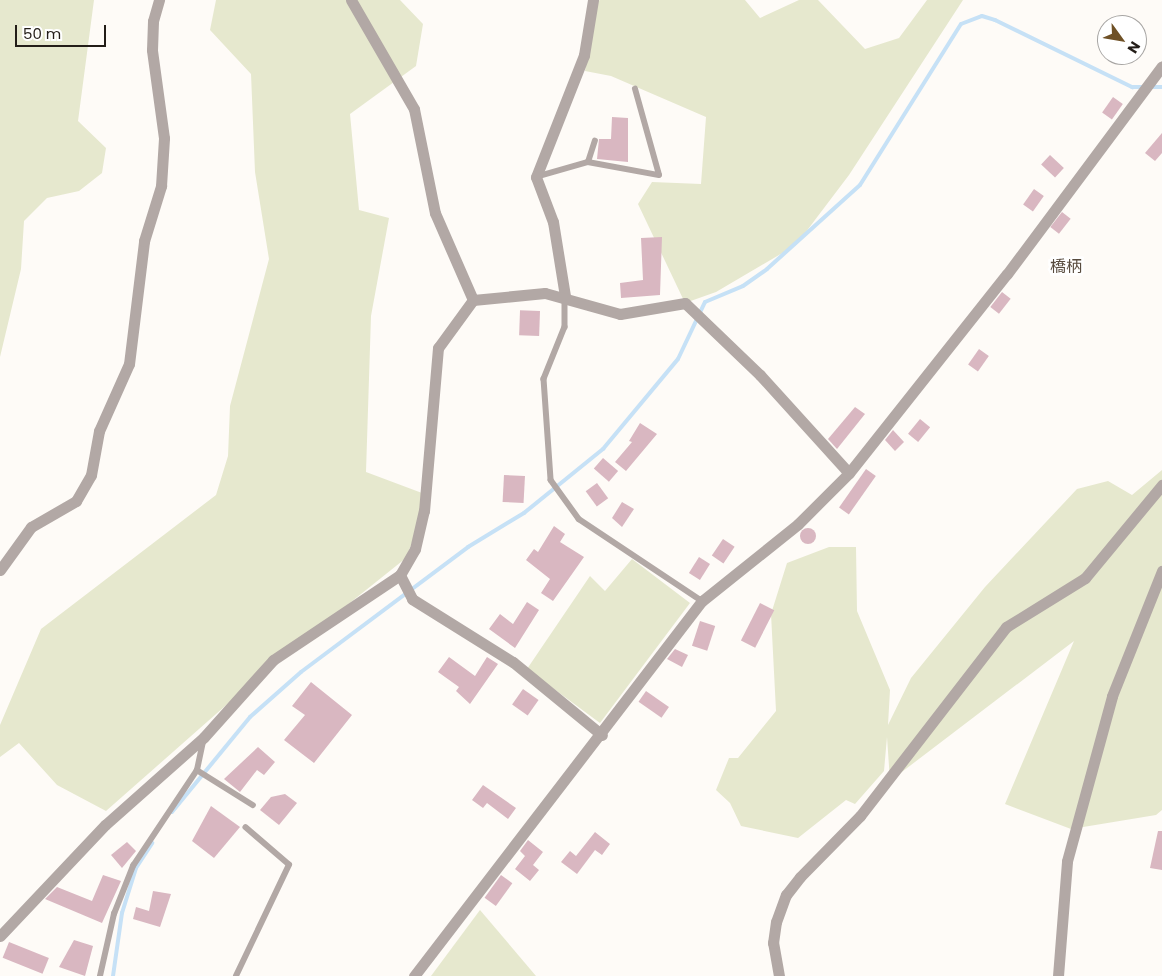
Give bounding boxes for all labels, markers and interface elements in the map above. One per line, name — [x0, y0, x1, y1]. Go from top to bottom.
scale bar — [18, 15, 109, 47]
north arrow — [1097, 15, 1147, 65]
text: 50 m — [23, 23, 61, 44]
text: N — [1123, 38, 1145, 57]
district label: 橋柄 — [1050, 257, 1082, 277]

